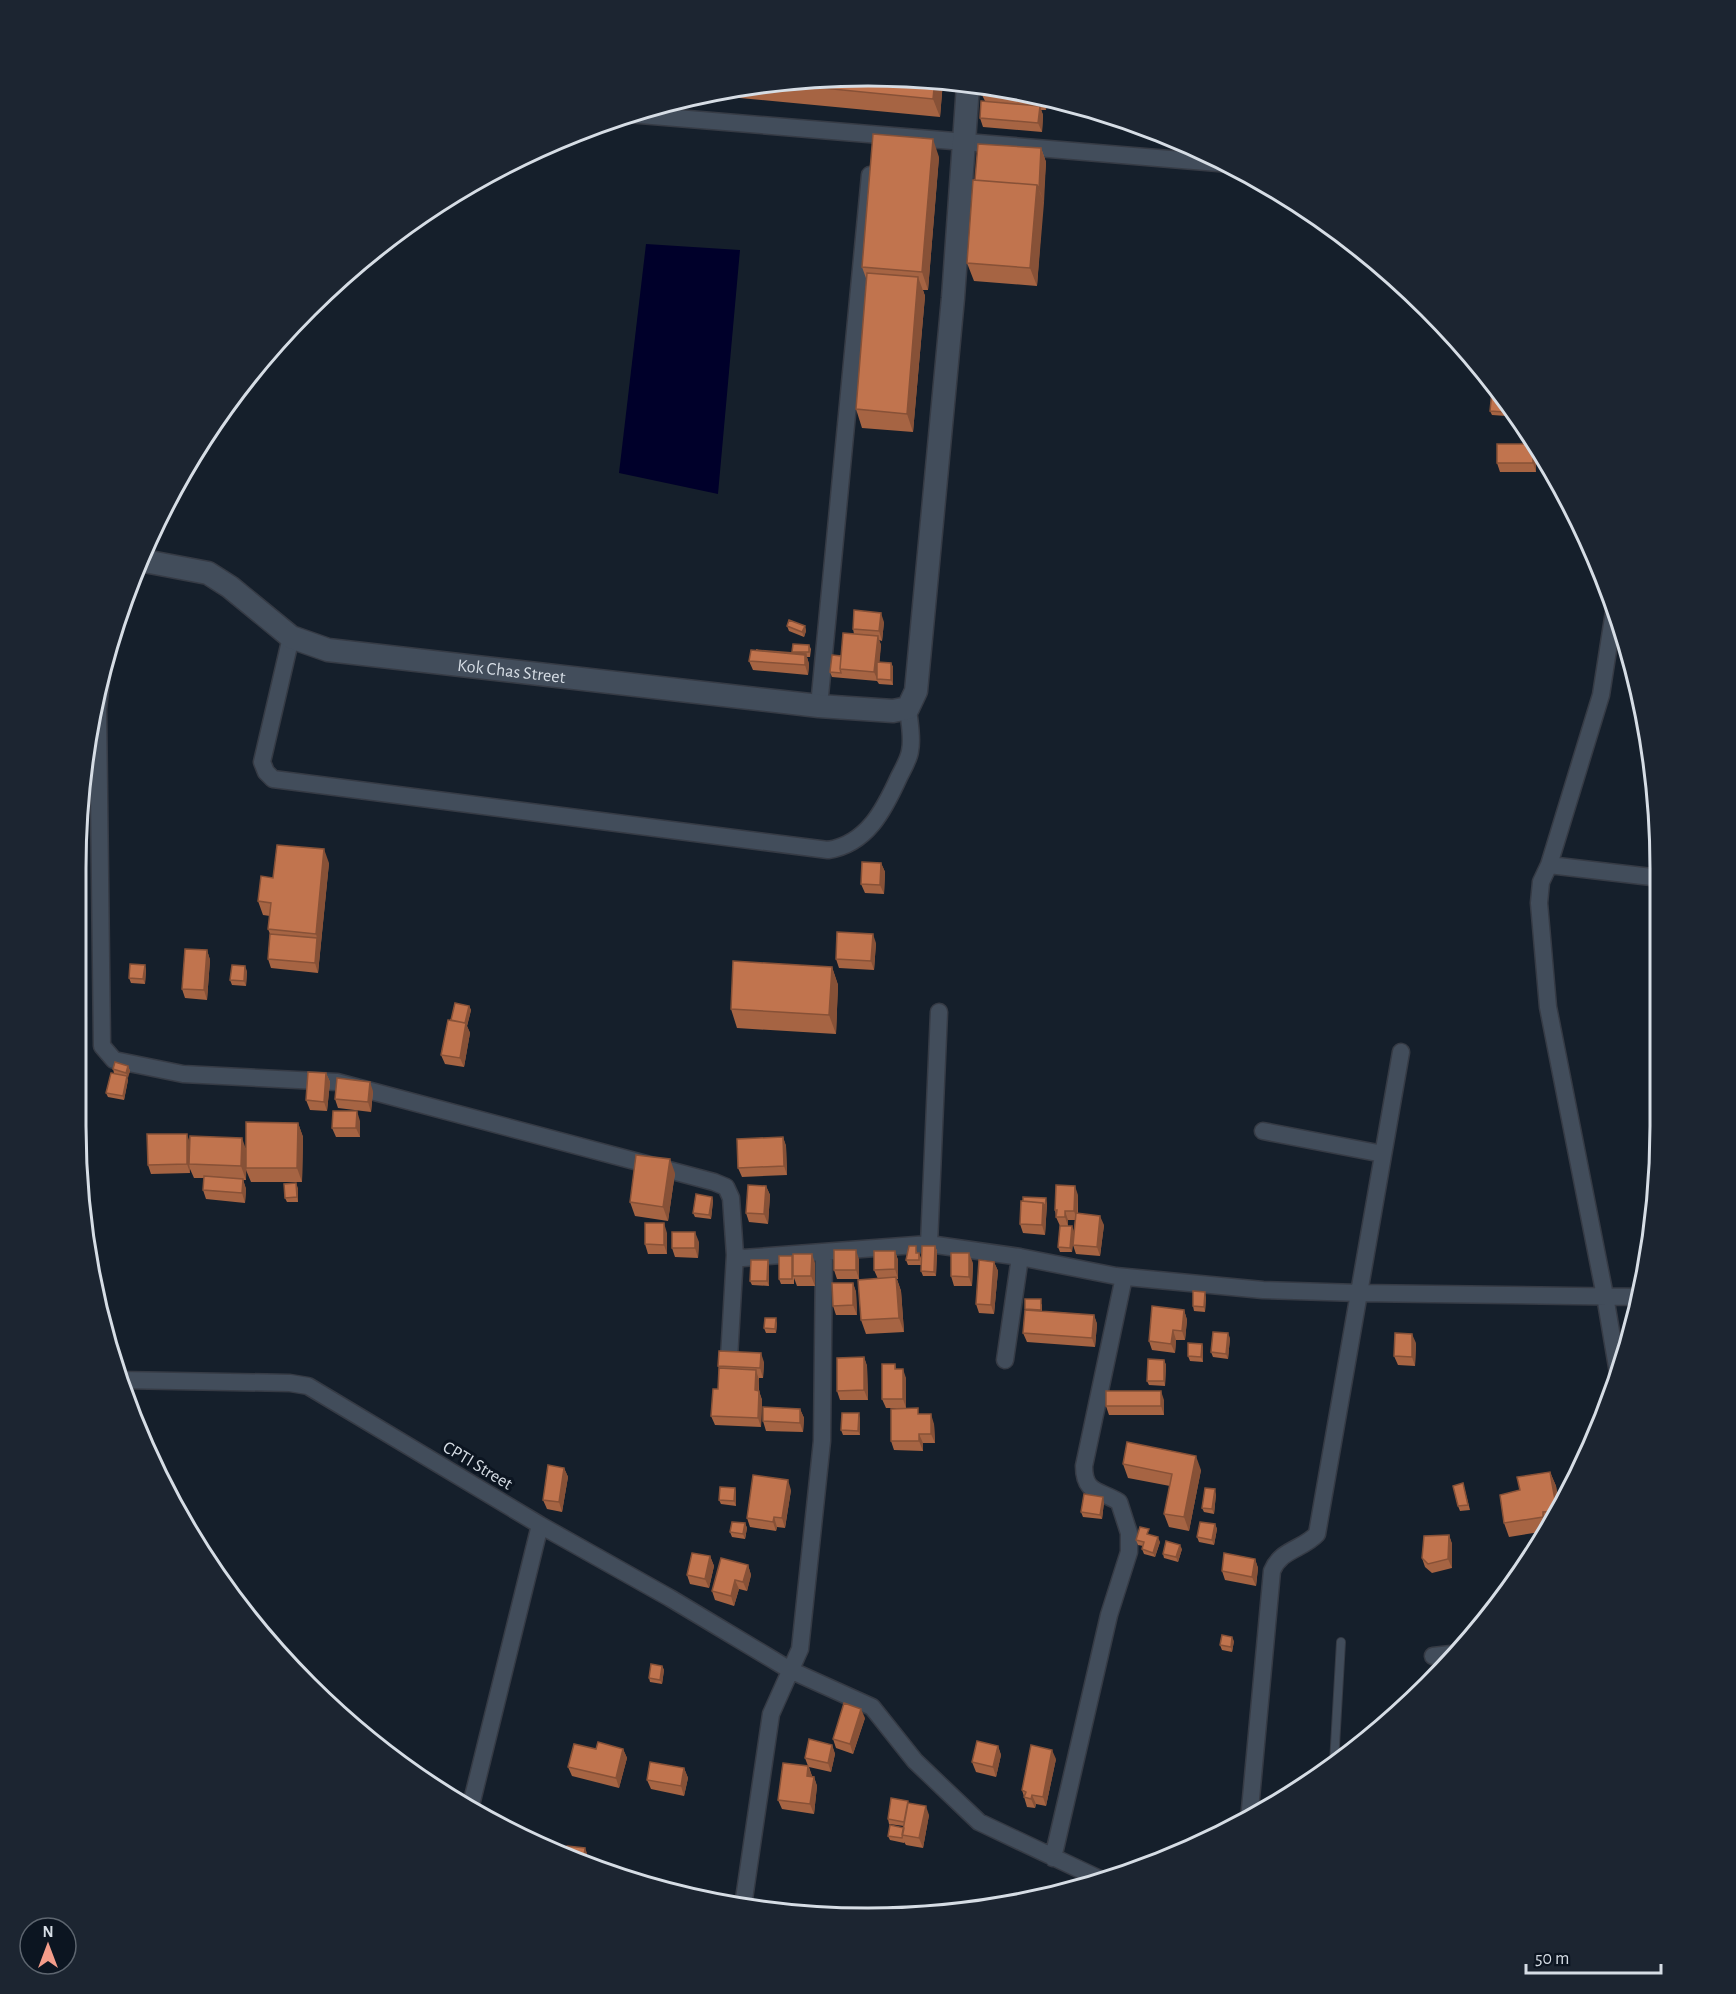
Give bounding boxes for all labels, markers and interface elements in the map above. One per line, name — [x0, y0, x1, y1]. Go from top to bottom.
street label: Kok Chas Street — [456, 657, 567, 687]
street label: CPTI Street — [440, 1438, 516, 1494]
north arrow — [18, 1916, 78, 1976]
text: N — [42, 1924, 54, 1940]
scale bar — [1526, 1937, 1661, 1975]
text: 50 m — [1535, 1950, 1569, 1968]

